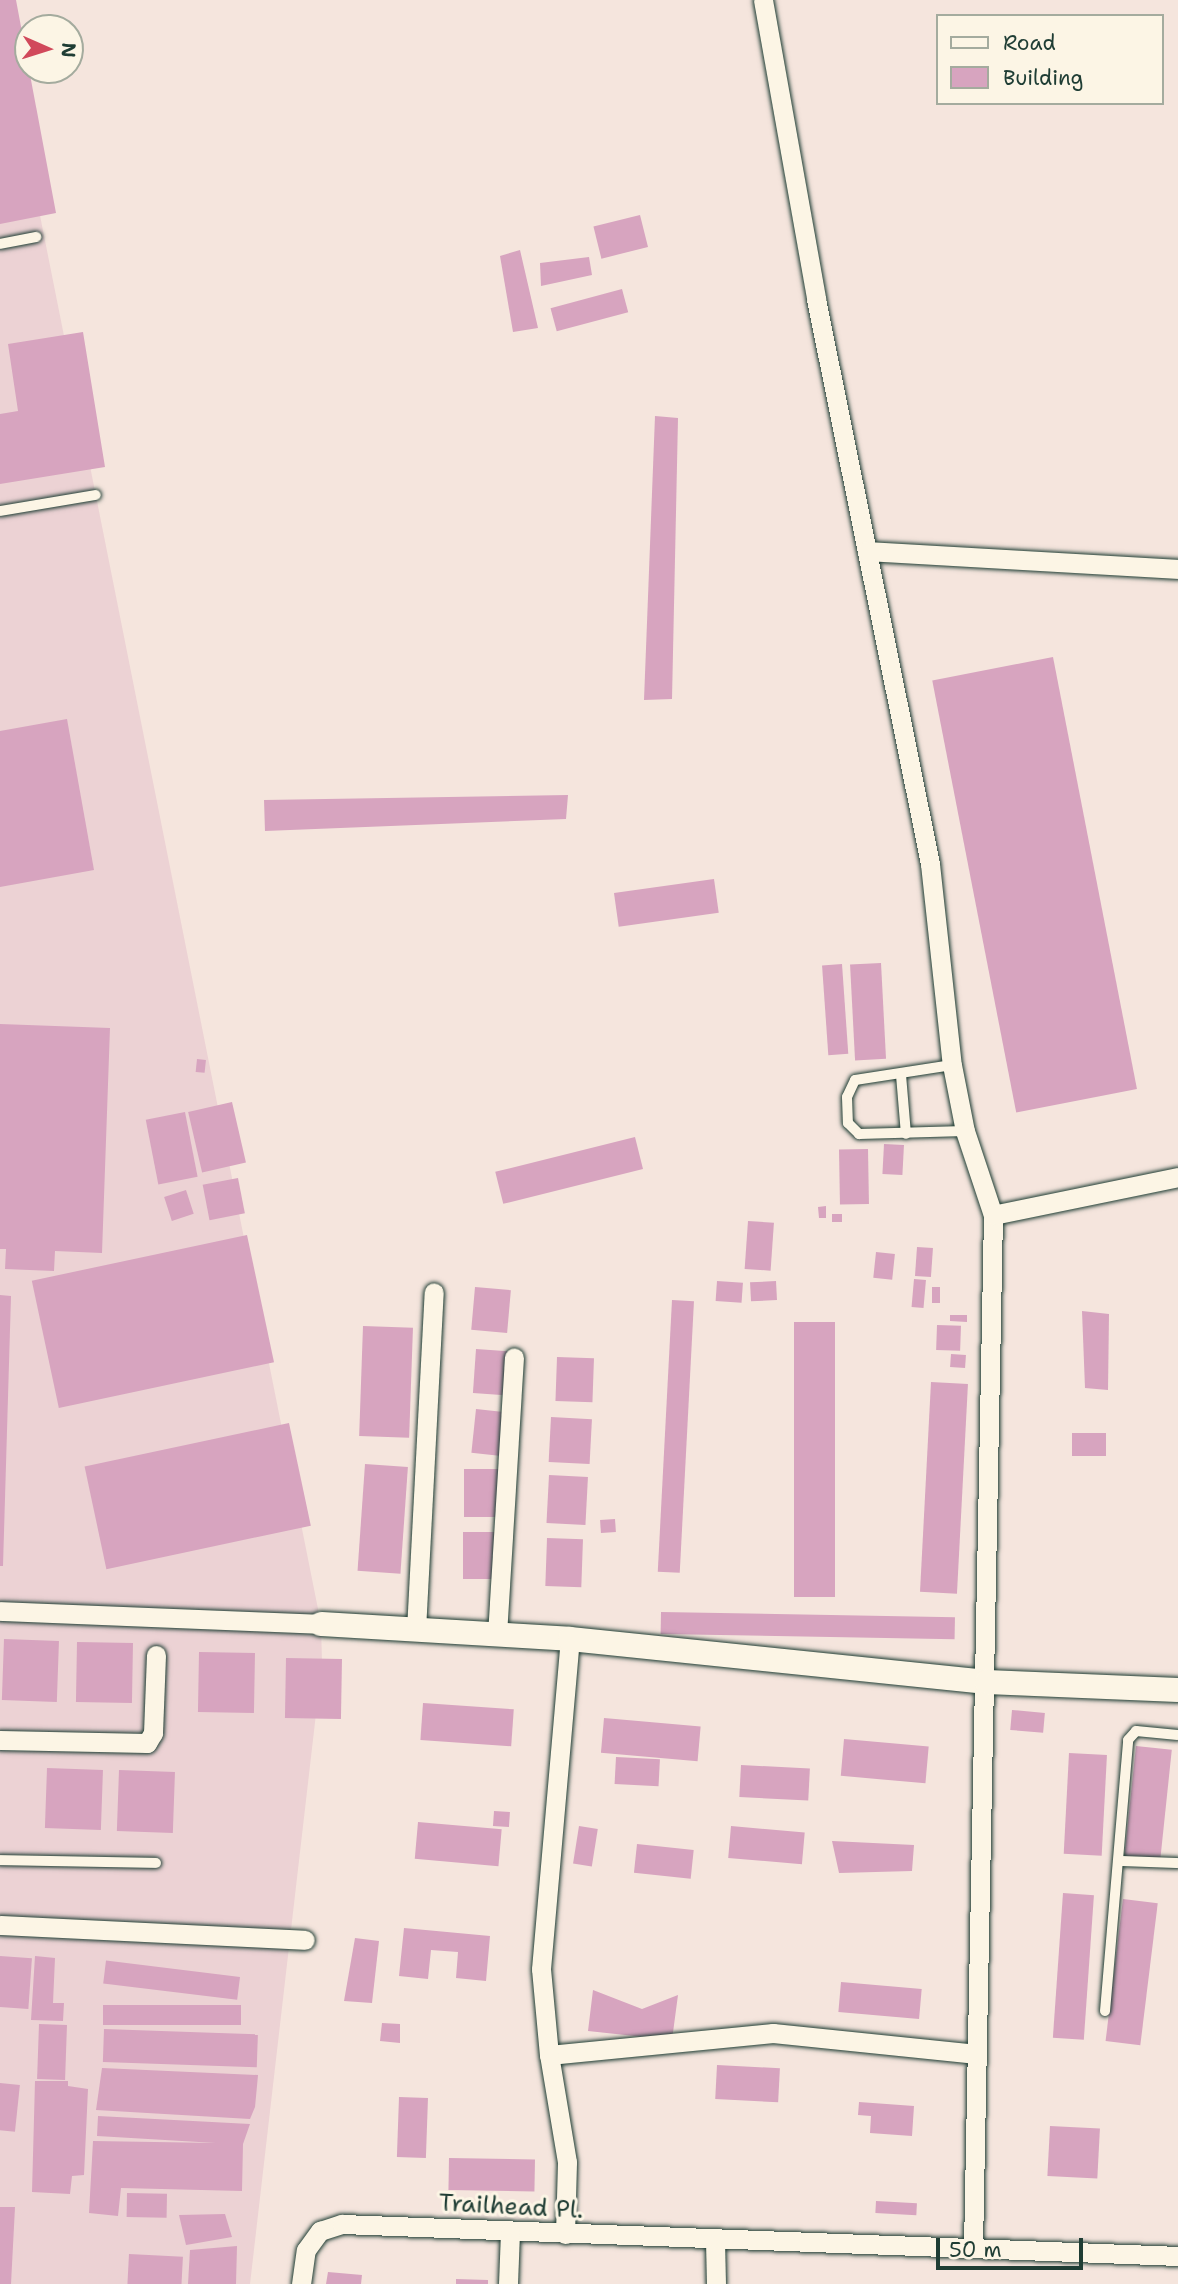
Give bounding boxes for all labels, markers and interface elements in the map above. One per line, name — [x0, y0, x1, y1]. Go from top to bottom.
north arrow — [14, 14, 84, 84]
legend — [936, 14, 1164, 105]
text: Road — [1003, 29, 1056, 57]
text: N — [56, 42, 81, 58]
text: Building — [1003, 64, 1083, 92]
street label: Trailhead Pl. — [438, 2189, 584, 2225]
scale bar — [940, 2224, 1087, 2268]
text: 50 m — [949, 2236, 1002, 2264]

